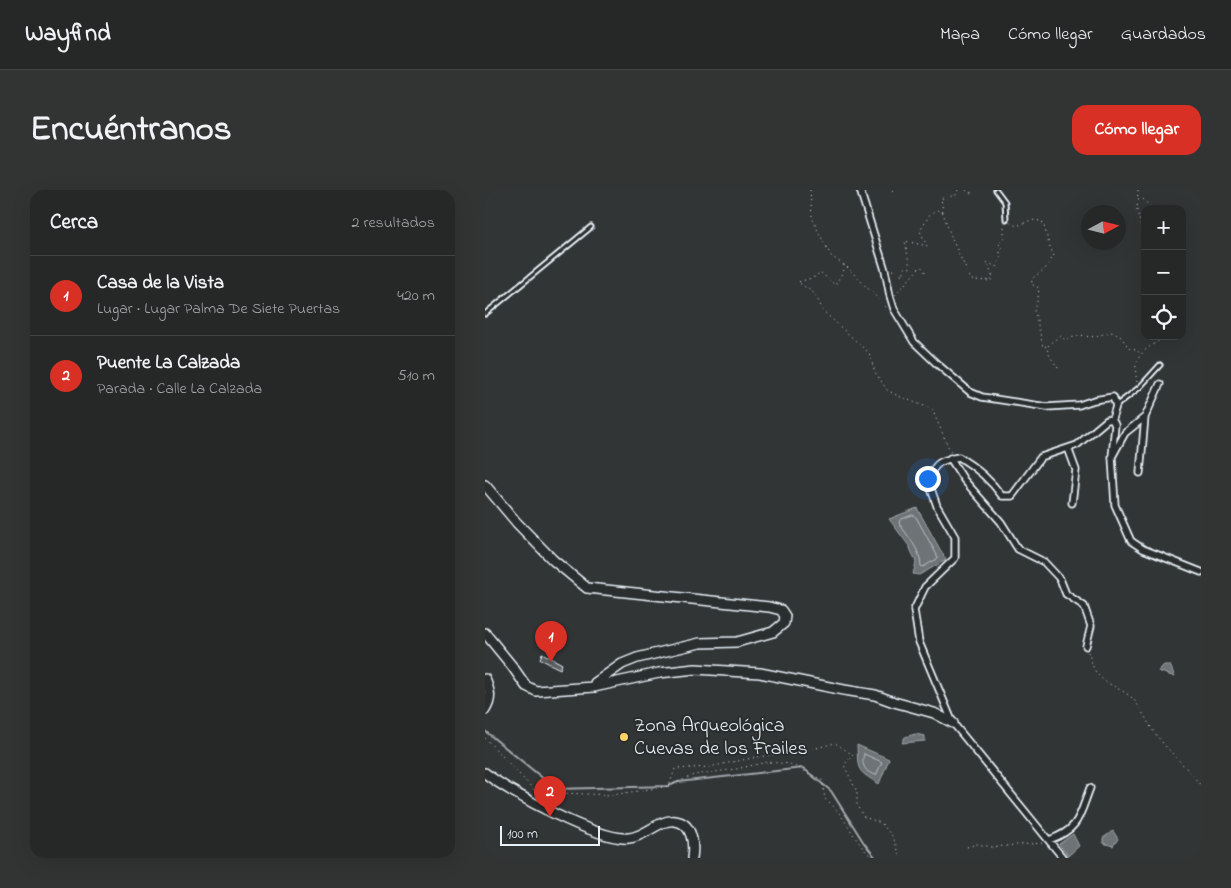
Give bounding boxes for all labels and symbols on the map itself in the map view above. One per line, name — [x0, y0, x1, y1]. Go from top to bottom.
north arrow — [1081, 205, 1126, 250]
your location — [915, 466, 941, 492]
pin: 1 — [535, 621, 567, 662]
place label: Zona Arqueológica Cuevas de los Frailes — [634, 712, 808, 764]
marker: Zona Arqueológica Cuevas de los Frailes — [618, 731, 630, 743]
pin: 2 — [534, 776, 566, 817]
scale bar — [500, 823, 600, 846]

